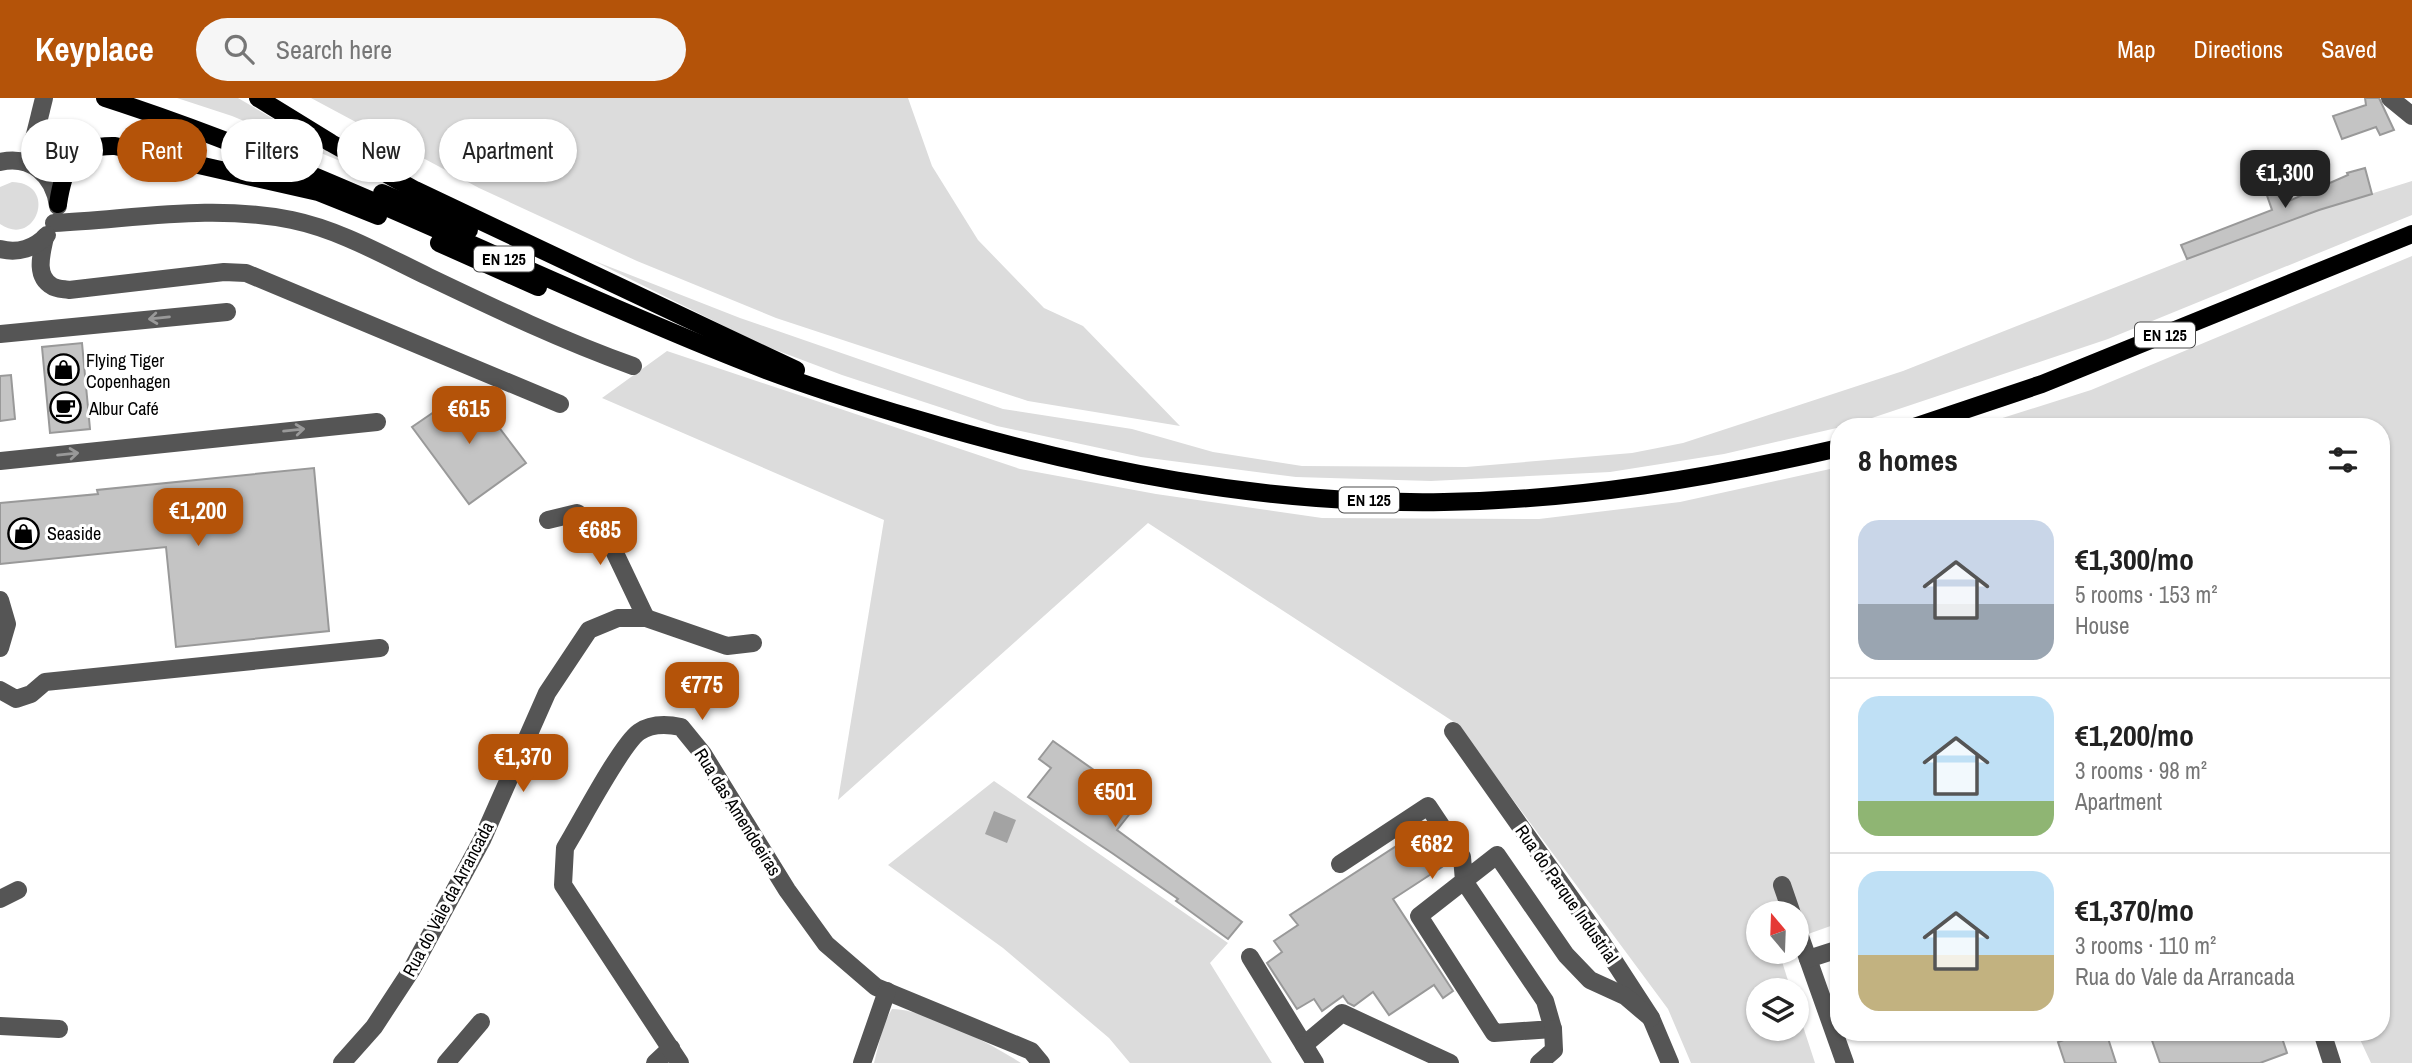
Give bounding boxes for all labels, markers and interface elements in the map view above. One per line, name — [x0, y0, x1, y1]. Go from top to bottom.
search box — [196, 18, 686, 81]
text: Keyplace — [35, 27, 154, 71]
icon: search — [220, 30, 258, 68]
text: Search here — [276, 32, 392, 67]
text: Map — [2117, 33, 2155, 65]
text: Directions — [2193, 33, 2283, 65]
text: Saved — [2321, 33, 2377, 65]
chip: Buy — [21, 119, 103, 182]
chip: Rent — [117, 119, 207, 182]
chip: Filters — [221, 119, 323, 182]
chip: New — [337, 119, 425, 182]
chip: Apartment — [439, 119, 577, 182]
pin: €1,300 — [2228, 150, 2342, 210]
text: €1,300 — [2256, 157, 2314, 188]
road number: EN 125 — [474, 246, 534, 272]
one-way arrow — [149, 312, 171, 325]
road number: EN 125 — [2135, 322, 2195, 347]
place label: Flying Tiger Copenhagen — [86, 348, 171, 394]
shop icon: Flying Tiger Copenhagen — [46, 353, 80, 387]
pin: €615 — [428, 386, 510, 446]
cafe icon: Albur Café — [49, 391, 83, 425]
text: €615 — [448, 393, 490, 424]
place label: Albur Café — [88, 396, 159, 421]
one-way arrow — [282, 424, 305, 437]
text: 8 homes — [1858, 440, 1958, 480]
icon: filters — [2324, 441, 2362, 479]
one-way arrow — [56, 447, 79, 460]
road number: EN 125 — [1339, 488, 1399, 512]
pin: €1,200 — [141, 489, 255, 548]
text: €1,200 — [169, 495, 227, 526]
pin: €685 — [559, 508, 641, 567]
text: €685 — [579, 514, 621, 545]
shop icon: Seaside — [7, 516, 41, 550]
place label: Seaside — [47, 521, 101, 546]
text: €1,300/mo — [2075, 539, 2194, 579]
icon: home — [1914, 548, 1998, 632]
text: 5 rooms · 153 m² — [2075, 579, 2218, 610]
text: House — [2075, 610, 2130, 641]
pin: €775 — [661, 662, 743, 722]
text: €775 — [681, 669, 723, 700]
text: €1,200/mo — [2075, 715, 2194, 755]
icon: home — [1914, 724, 1998, 808]
pin: €1,370 — [466, 734, 580, 794]
text: €1,370 — [494, 741, 552, 772]
street label: Rua das Amendoeiras — [689, 743, 787, 881]
text: 3 rooms · 98 m² — [2075, 755, 2207, 786]
pin: €501 — [1074, 770, 1156, 829]
text: €501 — [1094, 776, 1136, 807]
text: Apartment — [2075, 786, 2162, 817]
street label: Rua do Vale da Arrancada — [397, 817, 499, 981]
street label: Rua do Parque Industrial — [1510, 820, 1624, 968]
pin: €682 — [1391, 822, 1473, 881]
text: €682 — [1411, 828, 1453, 859]
text: €1,370/mo — [2075, 890, 2194, 930]
icon: home — [1914, 899, 1998, 983]
north arrow — [1746, 901, 1810, 964]
map controls — [1746, 901, 1809, 1041]
text: 3 rooms · 110 m² — [2075, 930, 2216, 961]
text: Rua do Vale da Arrancada — [2075, 961, 2295, 992]
button: layers — [1746, 978, 1809, 1041]

